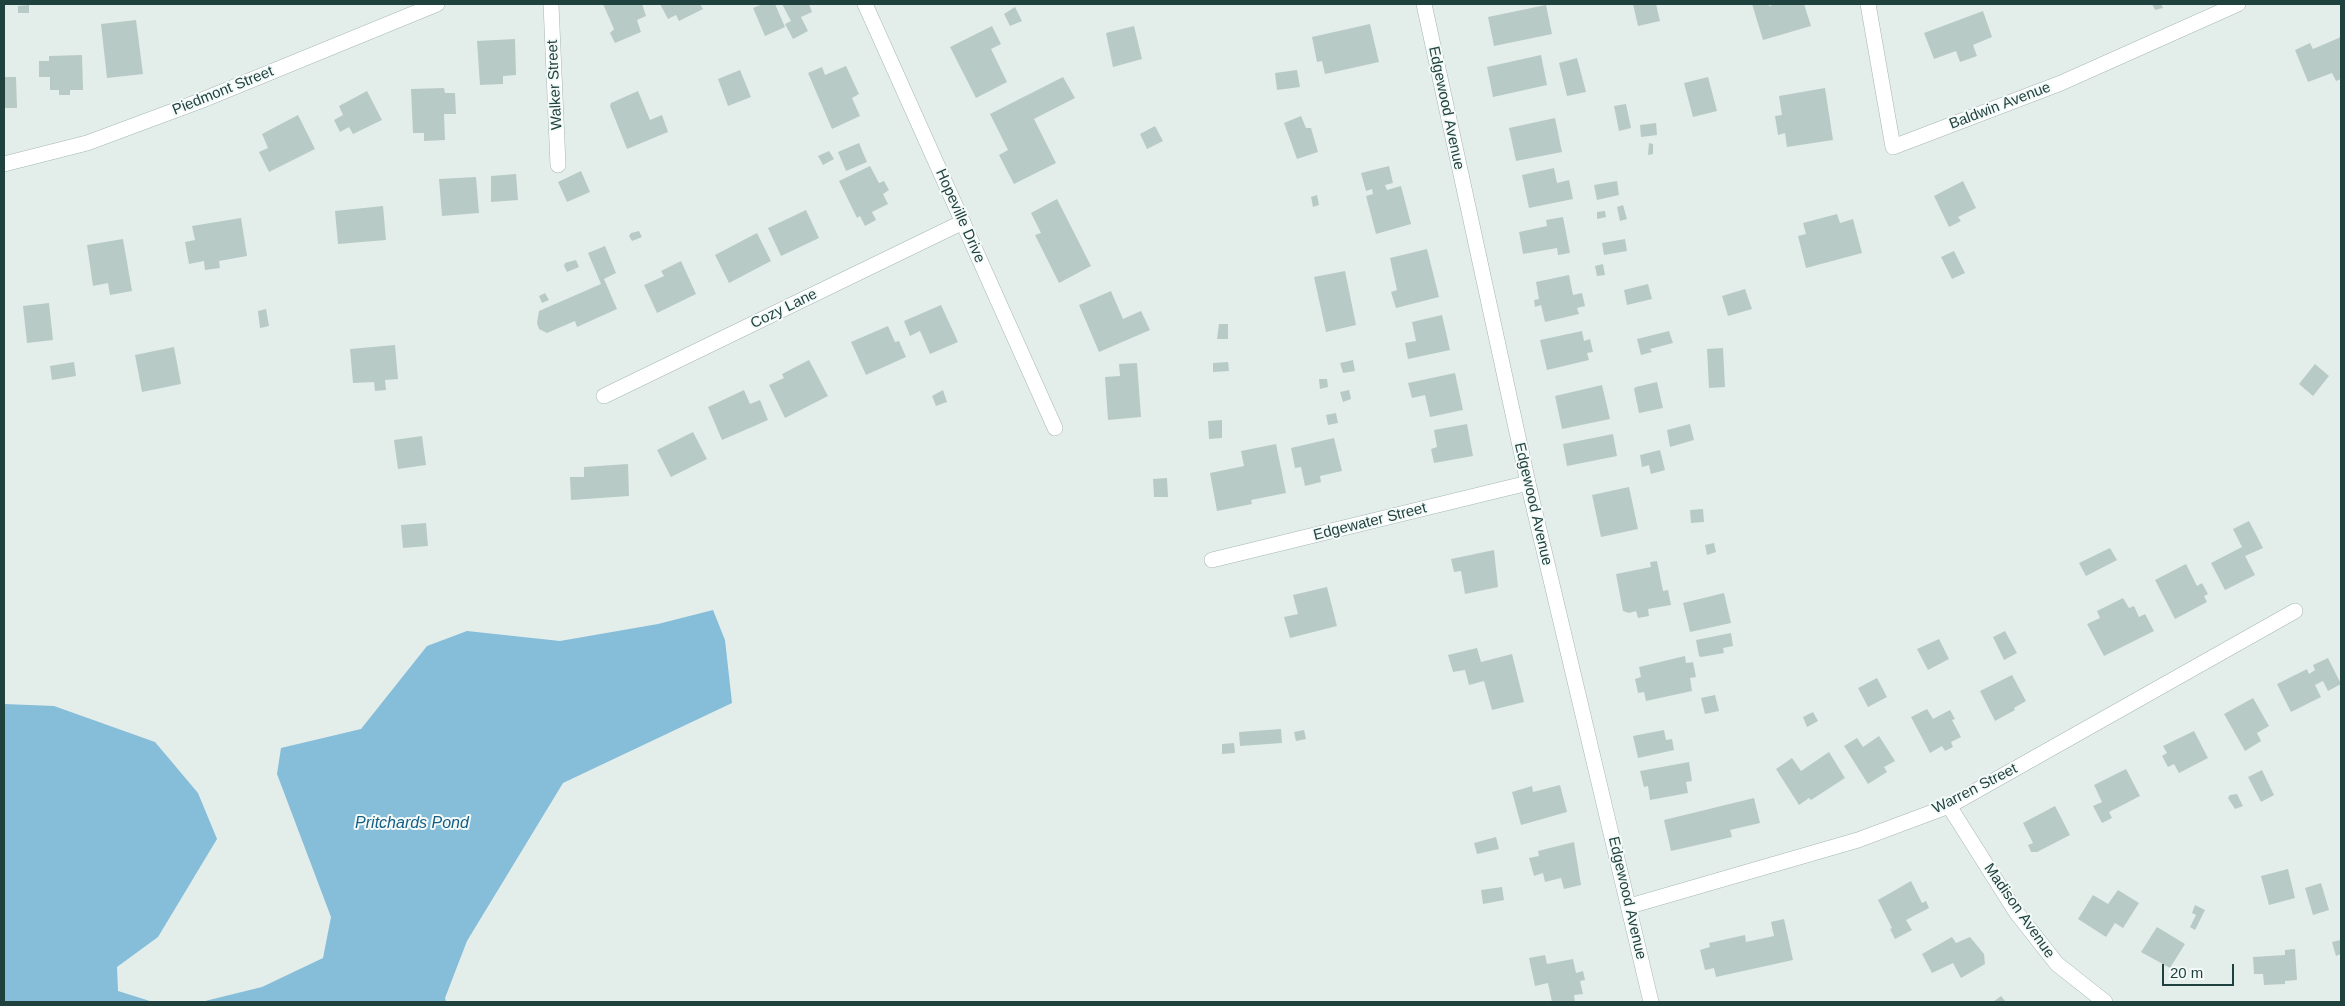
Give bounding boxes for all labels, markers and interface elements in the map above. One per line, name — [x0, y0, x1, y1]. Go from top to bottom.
street label: Walker Street — [544, 39, 566, 131]
street label: Edgewood Avenue — [1424, 45, 1468, 171]
street label: Piedmont Street — [170, 63, 276, 119]
street label: Baldwin Avenue — [1947, 78, 2053, 134]
street label: Hopeville Drive — [931, 166, 989, 266]
street label: Cozy Lane — [748, 285, 820, 333]
street label: Edgewood Avenue — [1510, 441, 1556, 567]
street label: Edgewater Street — [1312, 499, 1428, 545]
street label: Warren Street — [1930, 760, 2020, 818]
water label: Pritchards Pond — [355, 814, 469, 834]
street label: Edgewood Avenue — [1604, 835, 1650, 961]
street label: Madison Avenue — [1980, 860, 2058, 962]
scale bar — [2165, 954, 2238, 986]
text: 20 m — [2170, 964, 2203, 981]

